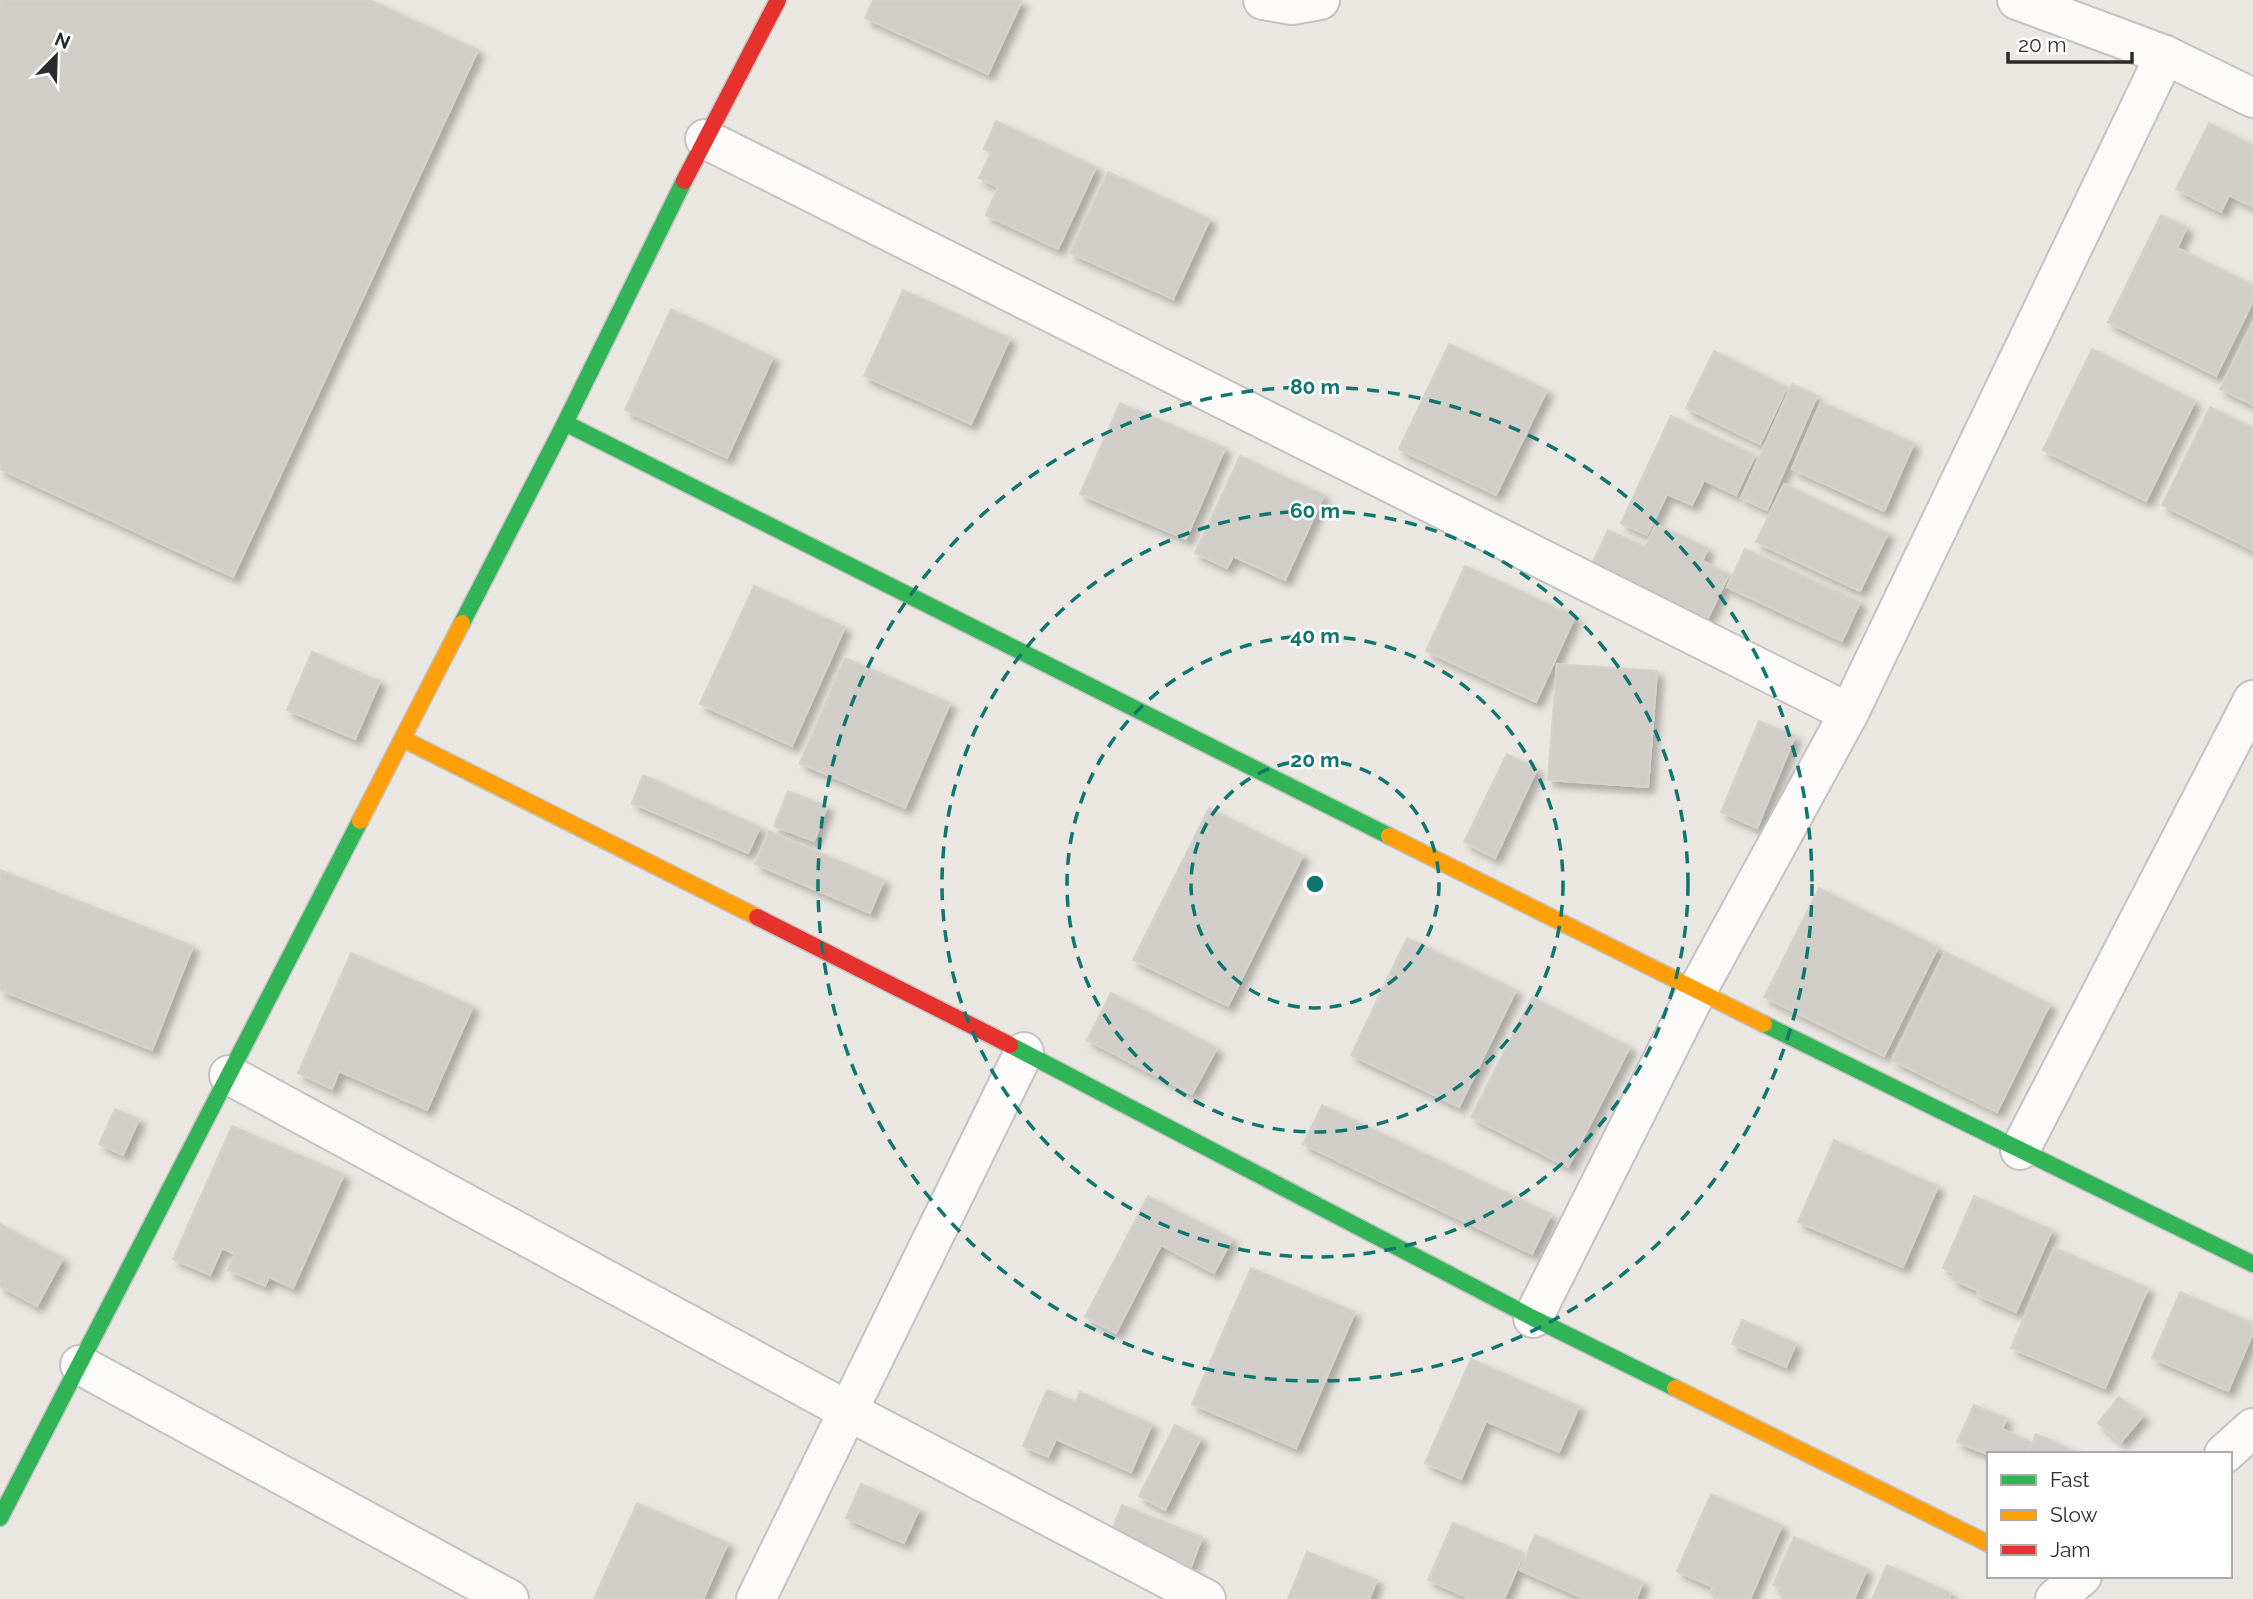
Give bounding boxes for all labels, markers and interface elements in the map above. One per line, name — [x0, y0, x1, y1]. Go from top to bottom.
north arrow — [21, 21, 91, 91]
scale bar — [2008, 21, 2132, 65]
text: N — [52, 27, 74, 53]
text: 20 m — [2018, 32, 2066, 57]
text: 80 m — [1290, 374, 1340, 399]
text: 60 m — [1290, 498, 1340, 523]
text: 40 m — [1290, 623, 1340, 648]
text: 20 m — [1290, 747, 1340, 772]
centre of rings — [1303, 872, 1327, 896]
legend — [1987, 1452, 2232, 1578]
text: Fast — [2050, 1467, 2090, 1492]
text: Slow — [2050, 1502, 2098, 1527]
text: Jam — [2050, 1537, 2091, 1562]

